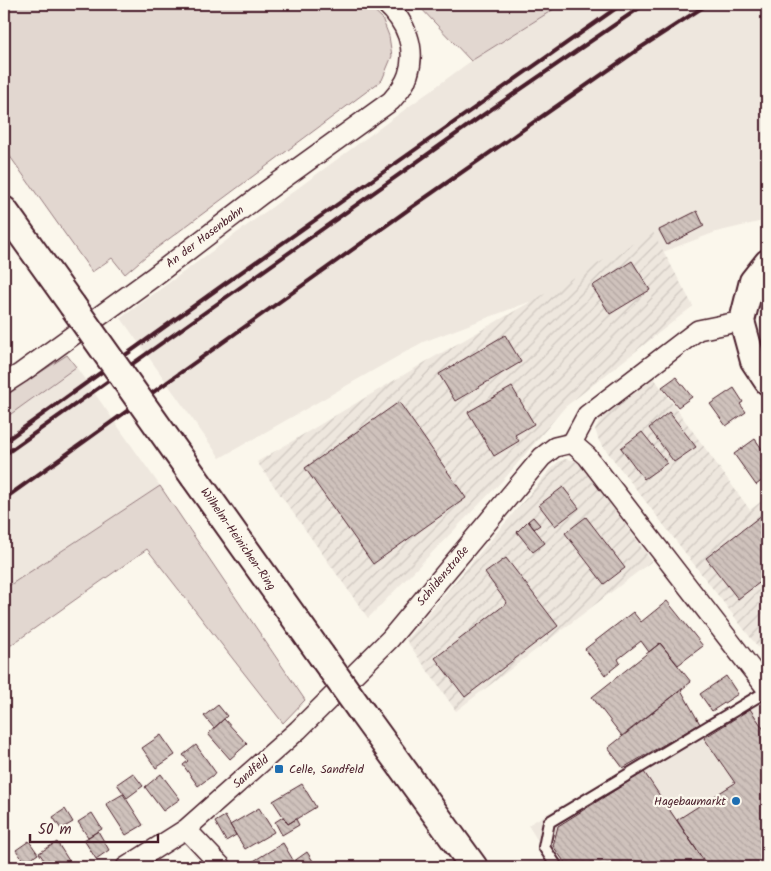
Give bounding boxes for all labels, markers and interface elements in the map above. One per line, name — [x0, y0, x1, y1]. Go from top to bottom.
street label: An der Hasenbahn — [162, 201, 248, 273]
street label: Wilhelm-Heinichen-Ring — [195, 484, 281, 594]
street label: Schildenstraße — [412, 541, 474, 610]
street label: Sandfeld — [228, 750, 274, 793]
place label: Celle, Sandfeld — [289, 760, 365, 779]
marker: Celle, Sandfeld — [273, 763, 285, 775]
place label: Hagebaumarkt — [654, 792, 726, 811]
marker: Hagebaumarkt — [730, 795, 742, 807]
scale bar — [30, 811, 158, 843]
text: 50 m — [38, 818, 72, 842]

